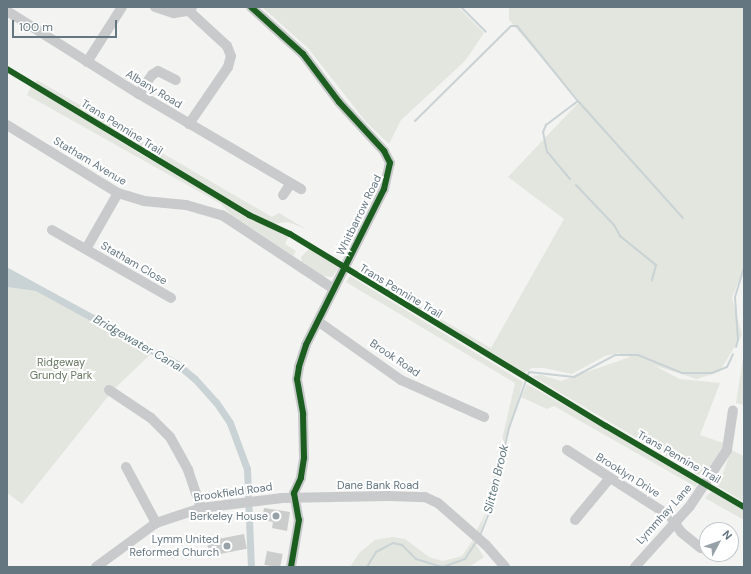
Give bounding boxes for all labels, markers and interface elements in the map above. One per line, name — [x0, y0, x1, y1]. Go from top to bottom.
scale bar — [14, 12, 119, 38]
text: 100 m — [19, 19, 53, 35]
street label: Albany Road — [123, 67, 185, 111]
street label: Trans Pennine Trail — [79, 96, 165, 158]
street label: Statham Avenue — [51, 134, 129, 188]
street label: Whitbarrow Road — [334, 173, 384, 257]
street label: Statham Close — [98, 239, 170, 287]
street label: Trans Pennine Trail — [357, 261, 445, 321]
water label: Bridgewater Canal — [90, 312, 186, 376]
street label: Brook Road — [367, 336, 423, 380]
park label: Ridgeway Grundy Park — [30, 356, 92, 382]
street label: Trans Pennine Trail — [635, 428, 723, 486]
water label: Slitten Brook — [481, 443, 513, 515]
street label: Brooklyn Drive — [594, 450, 662, 500]
street label: Dane Bank Road — [337, 478, 419, 492]
street label: Brookfield Road — [193, 480, 273, 504]
street label: Lymmhay Lane — [634, 481, 694, 547]
place label: Berkeley House — [190, 509, 268, 523]
marker: Berkeley House — [271, 511, 281, 521]
north arrow — [699, 522, 739, 562]
text: N — [719, 527, 735, 542]
place label: Lymm United Reformed Church — [130, 533, 219, 559]
marker: Lymm United Reformed Church — [222, 541, 232, 551]

